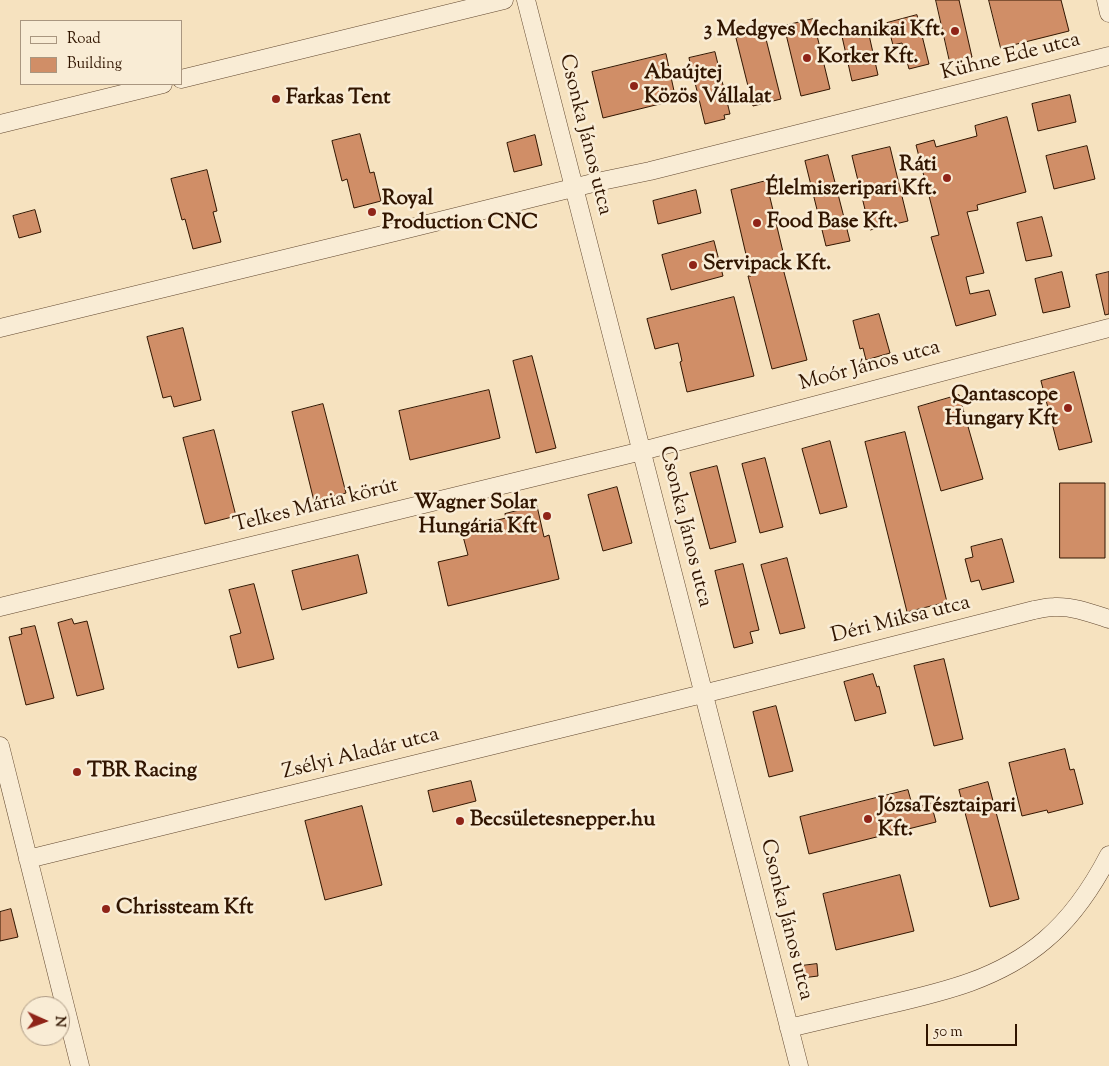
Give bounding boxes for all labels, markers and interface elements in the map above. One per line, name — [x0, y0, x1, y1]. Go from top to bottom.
place label: 3 Medgyes Mechanikai Kft. — [704, 18, 945, 44]
legend — [20, 20, 182, 85]
marker: 3 Medgyes Mechanikai Kft. — [949, 25, 961, 37]
text: Road — [67, 29, 101, 50]
street label: Kühne Ede utca — [939, 29, 1083, 87]
place label: Korker Kft. — [817, 45, 919, 71]
street label: Csonka János utca — [552, 52, 616, 218]
marker: Korker Kft. — [801, 52, 813, 64]
text: Building — [67, 54, 122, 75]
place label: Abaújtej Közös Vállalat — [644, 61, 771, 111]
marker: Abaújtej Közös Vállalat — [628, 80, 640, 92]
place label: Farkas Tent — [286, 86, 390, 112]
marker: Farkas Tent — [270, 93, 282, 105]
place label: Ráti Élelmiszeripari Kft. — [766, 153, 937, 203]
marker: Ráti Élelmiszeripari Kft. — [941, 172, 953, 184]
place label: Royal Production CNC — [382, 187, 538, 237]
marker: Royal Production CNC — [366, 206, 378, 218]
place label: Food Base Kft. — [767, 210, 898, 236]
marker: Food Base Kft. — [751, 217, 763, 229]
place label: Servipack Kft. — [703, 252, 831, 278]
marker: Servipack Kft. — [687, 259, 699, 271]
street label: Moór János utca — [797, 336, 943, 398]
place label: Qantascope Hungary Kft — [945, 383, 1058, 433]
marker: Qantascope Hungary Kft — [1062, 402, 1074, 414]
street label: Csonka János utca — [652, 444, 716, 610]
street label: Telkes Mária körút — [231, 474, 401, 540]
place label: Wagner Solar Hungária Kft — [414, 491, 537, 541]
marker: Wagner Solar Hungária Kft — [541, 510, 553, 522]
street label: Déri Miksa utca — [829, 592, 973, 650]
street label: Zsélyi Aladár utca — [280, 723, 442, 787]
place label: TBR Racing — [87, 759, 197, 785]
marker: TBR Racing — [71, 766, 83, 778]
place label: JózsaTésztaipari Kft. — [878, 794, 1016, 844]
place label: Becsületesnepper.hu — [470, 808, 655, 834]
marker: JózsaTésztaipari Kft. — [862, 813, 874, 825]
marker: Becsületesnepper.hu — [454, 815, 466, 827]
street label: Csonka János utca — [753, 837, 817, 1003]
place label: Chrissteam Kft — [116, 896, 254, 922]
marker: Chrissteam Kft — [100, 903, 112, 915]
north arrow — [20, 996, 70, 1046]
scale bar — [929, 1014, 1020, 1046]
text: N — [49, 1016, 69, 1027]
text: 50 m — [934, 1022, 963, 1043]

